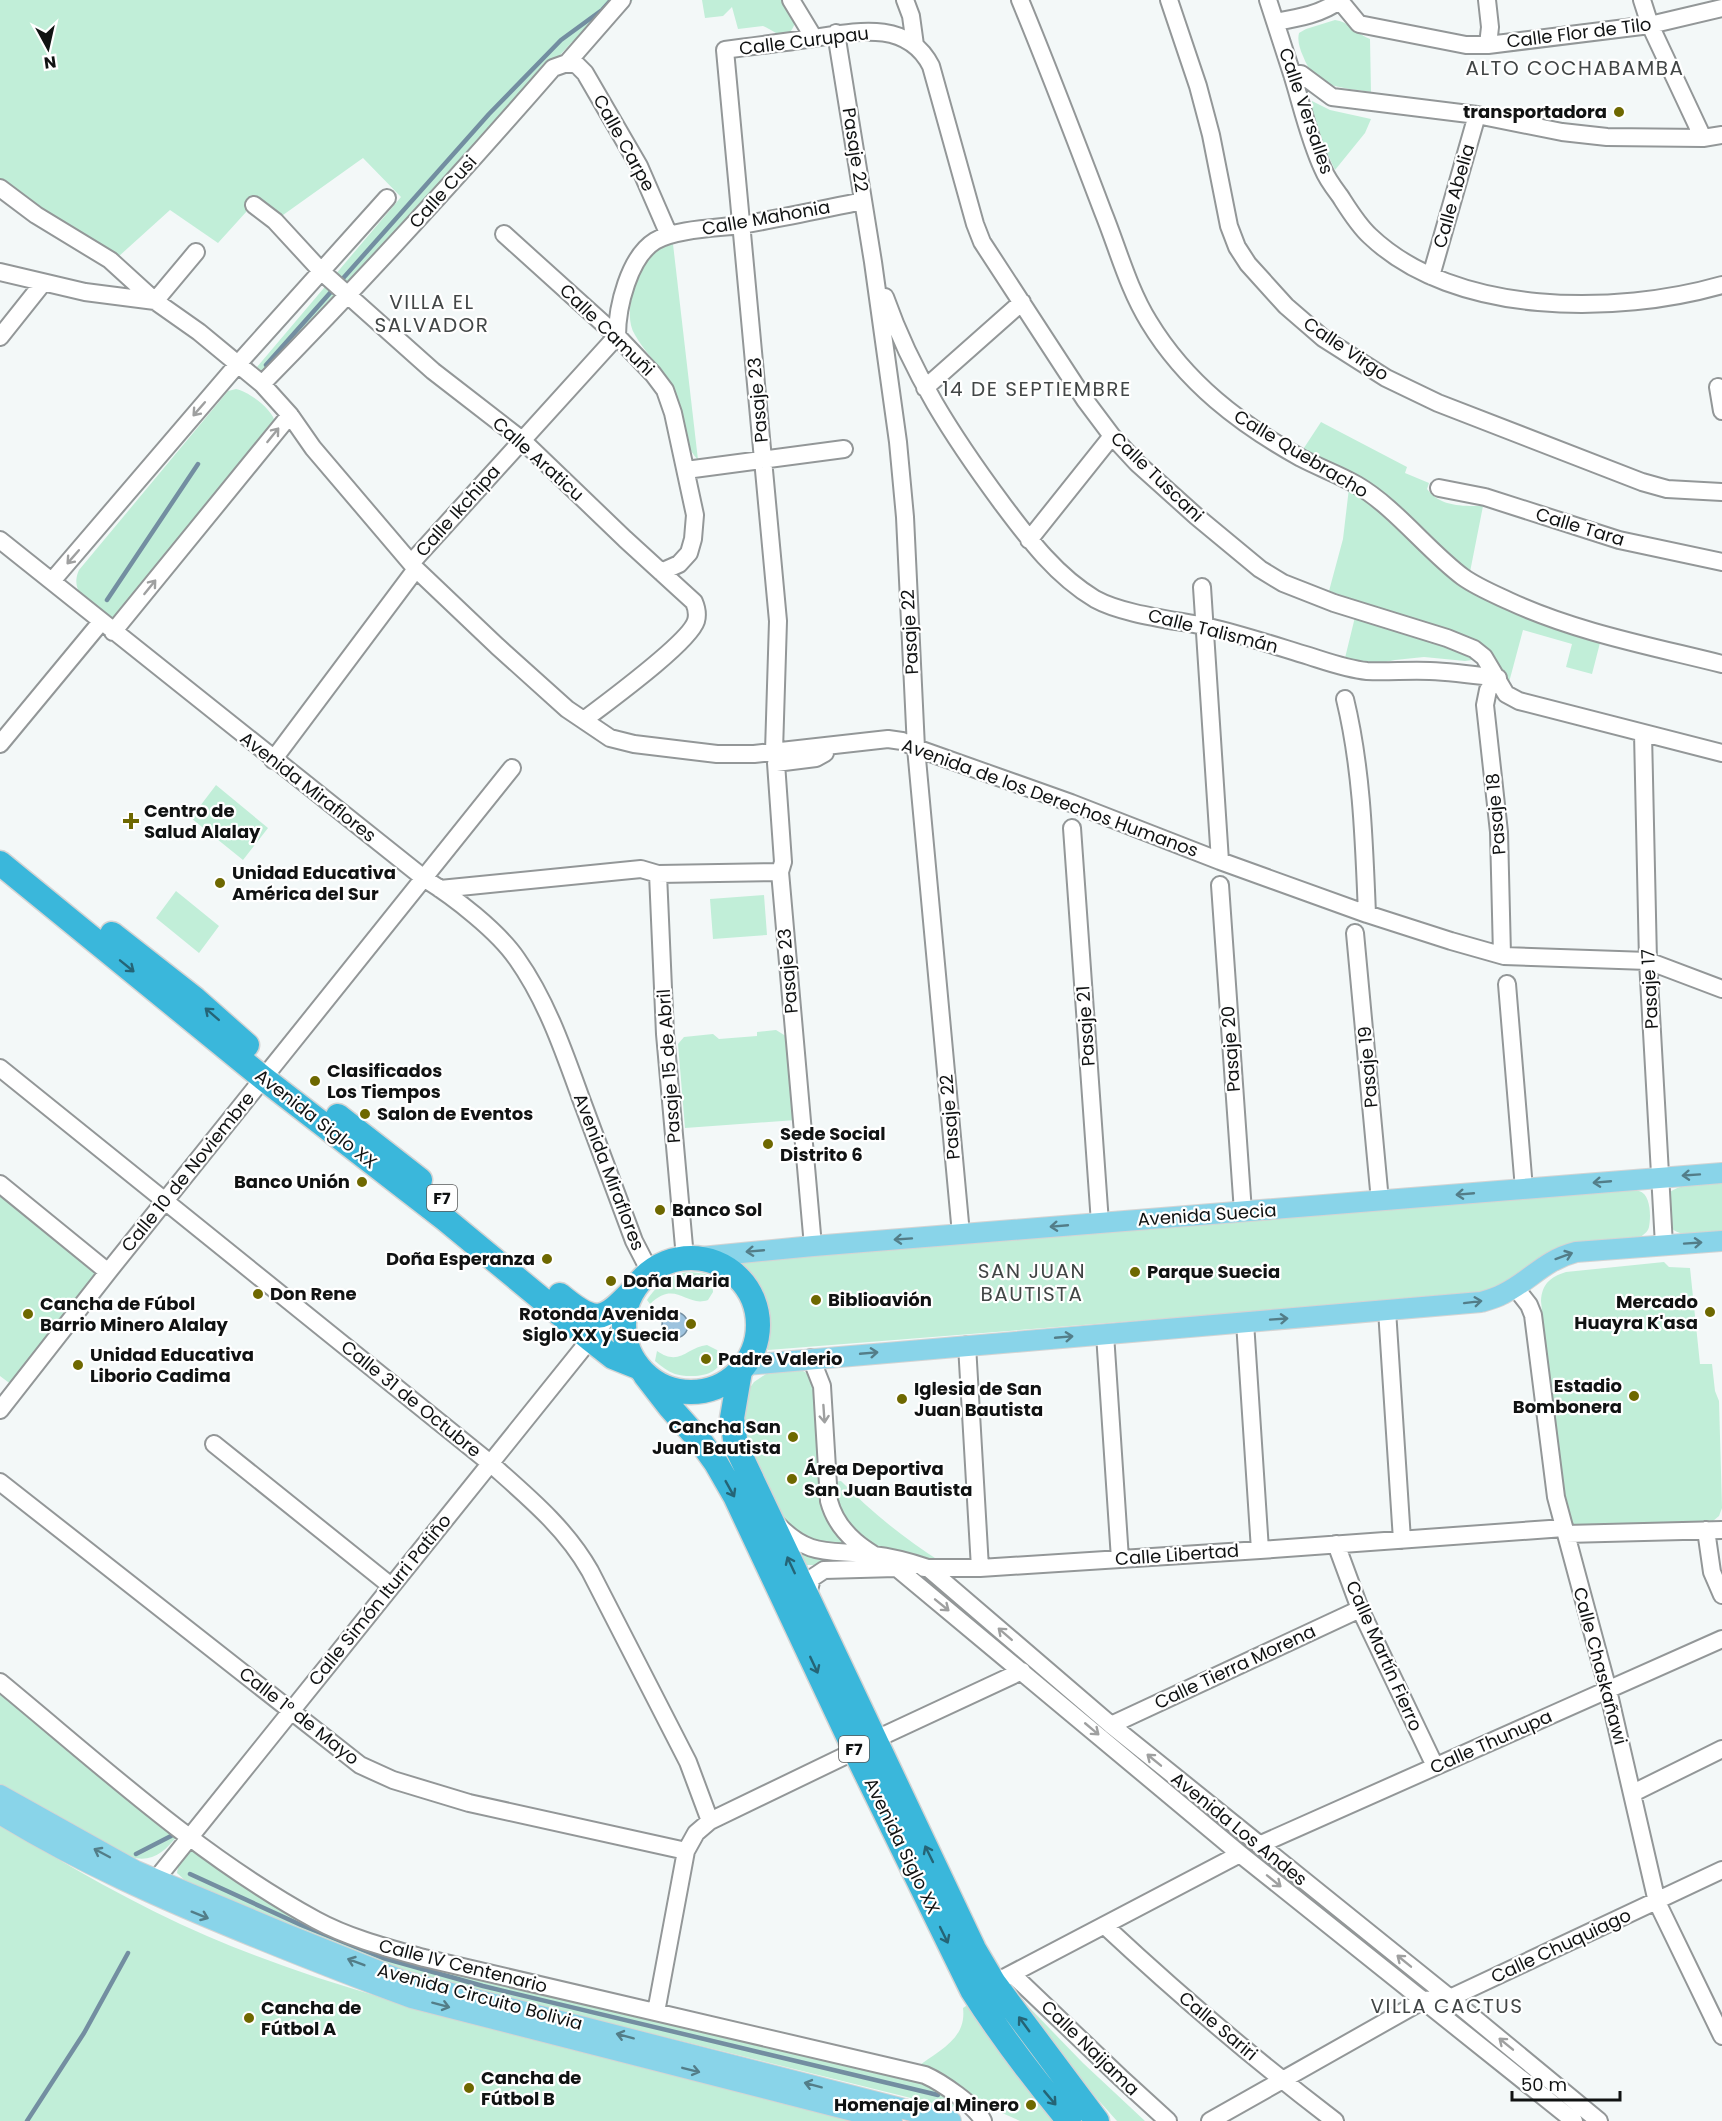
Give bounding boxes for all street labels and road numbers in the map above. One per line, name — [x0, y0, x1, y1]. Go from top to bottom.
street label: Calle Flor de Tilo — [1505, 11, 1653, 54]
street label: Calle Curupau — [738, 20, 870, 61]
street label: Calle Versalles — [1273, 44, 1340, 177]
street label: Calle Carpe — [588, 90, 661, 196]
street label: Pasaje 22 — [836, 106, 875, 194]
street label: Calle Abelia — [1427, 141, 1480, 251]
street label: Calle Cusi — [403, 150, 482, 234]
street label: Calle Mahonia — [700, 194, 832, 241]
street label: Calle Camuñi — [554, 278, 660, 381]
street label: Calle Virgo — [1299, 311, 1394, 386]
street label: Pasaje 23 — [741, 356, 774, 444]
street label: Calle Quebracho — [1229, 404, 1373, 504]
street label: Calle Araticu — [487, 411, 590, 507]
street label: Calle Tuscani — [1105, 426, 1209, 528]
street label: Calle Ikchipa — [410, 459, 506, 562]
street label: Calle Tara — [1533, 501, 1628, 552]
street label: Pasaje 22 — [895, 589, 924, 675]
street label: Calle Talismán — [1145, 602, 1281, 659]
street label: Avenida Miraflores — [235, 726, 382, 848]
street label: Avenida de los Derechos Humanos — [898, 732, 1202, 863]
street label: Pasaje 18 — [1479, 772, 1512, 856]
street label: Pasaje 23 — [771, 927, 804, 1015]
street label: Pasaje 17 — [1635, 948, 1664, 1030]
street label: Pasaje 21 — [1070, 985, 1101, 1067]
street label: Pasaje 15 de Abril — [651, 988, 686, 1144]
street label: Pasaje 20 — [1215, 1005, 1246, 1093]
street label: Pasaje 19 — [1351, 1025, 1384, 1109]
street label: Avenida Siglo XX — [250, 1063, 383, 1174]
street label: Pasaje 22 — [933, 1073, 966, 1161]
street label: Calle 10 de Noviembre — [115, 1086, 260, 1257]
street label: Avenida Miraflores — [568, 1090, 651, 1254]
road number: F7 — [427, 1185, 457, 1211]
street label: Avenida Suecia — [1137, 1197, 1277, 1232]
street label: Calle 31 de Octubre — [336, 1334, 487, 1463]
street label: Calle Simón Iturri Patiño — [303, 1509, 457, 1691]
street label: Calle Libertad — [1114, 1538, 1240, 1571]
street label: Calle Martín Fierro — [1340, 1577, 1429, 1735]
street label: Calle Chaskañawi — [1567, 1584, 1634, 1747]
street label: Calle Tierra Morena — [1150, 1618, 1319, 1715]
street label: Calle 1° de Mayo — [234, 1661, 365, 1770]
street label: Calle Thunupa — [1426, 1703, 1556, 1780]
road number: F7 — [839, 1736, 869, 1762]
street label: Avenida Los Andes — [1166, 1766, 1313, 1891]
street label: Avenida Siglo XX — [859, 1773, 946, 1918]
street label: Calle Chuquiago — [1487, 1902, 1635, 1989]
street label: Calle IV Centenario — [376, 1932, 550, 1999]
street label: Avenida Circuito Bolivia — [375, 1957, 585, 2036]
street label: Calle Sariri — [1174, 1985, 1263, 2066]
street label: Calle Naijama — [1036, 1994, 1145, 2101]

